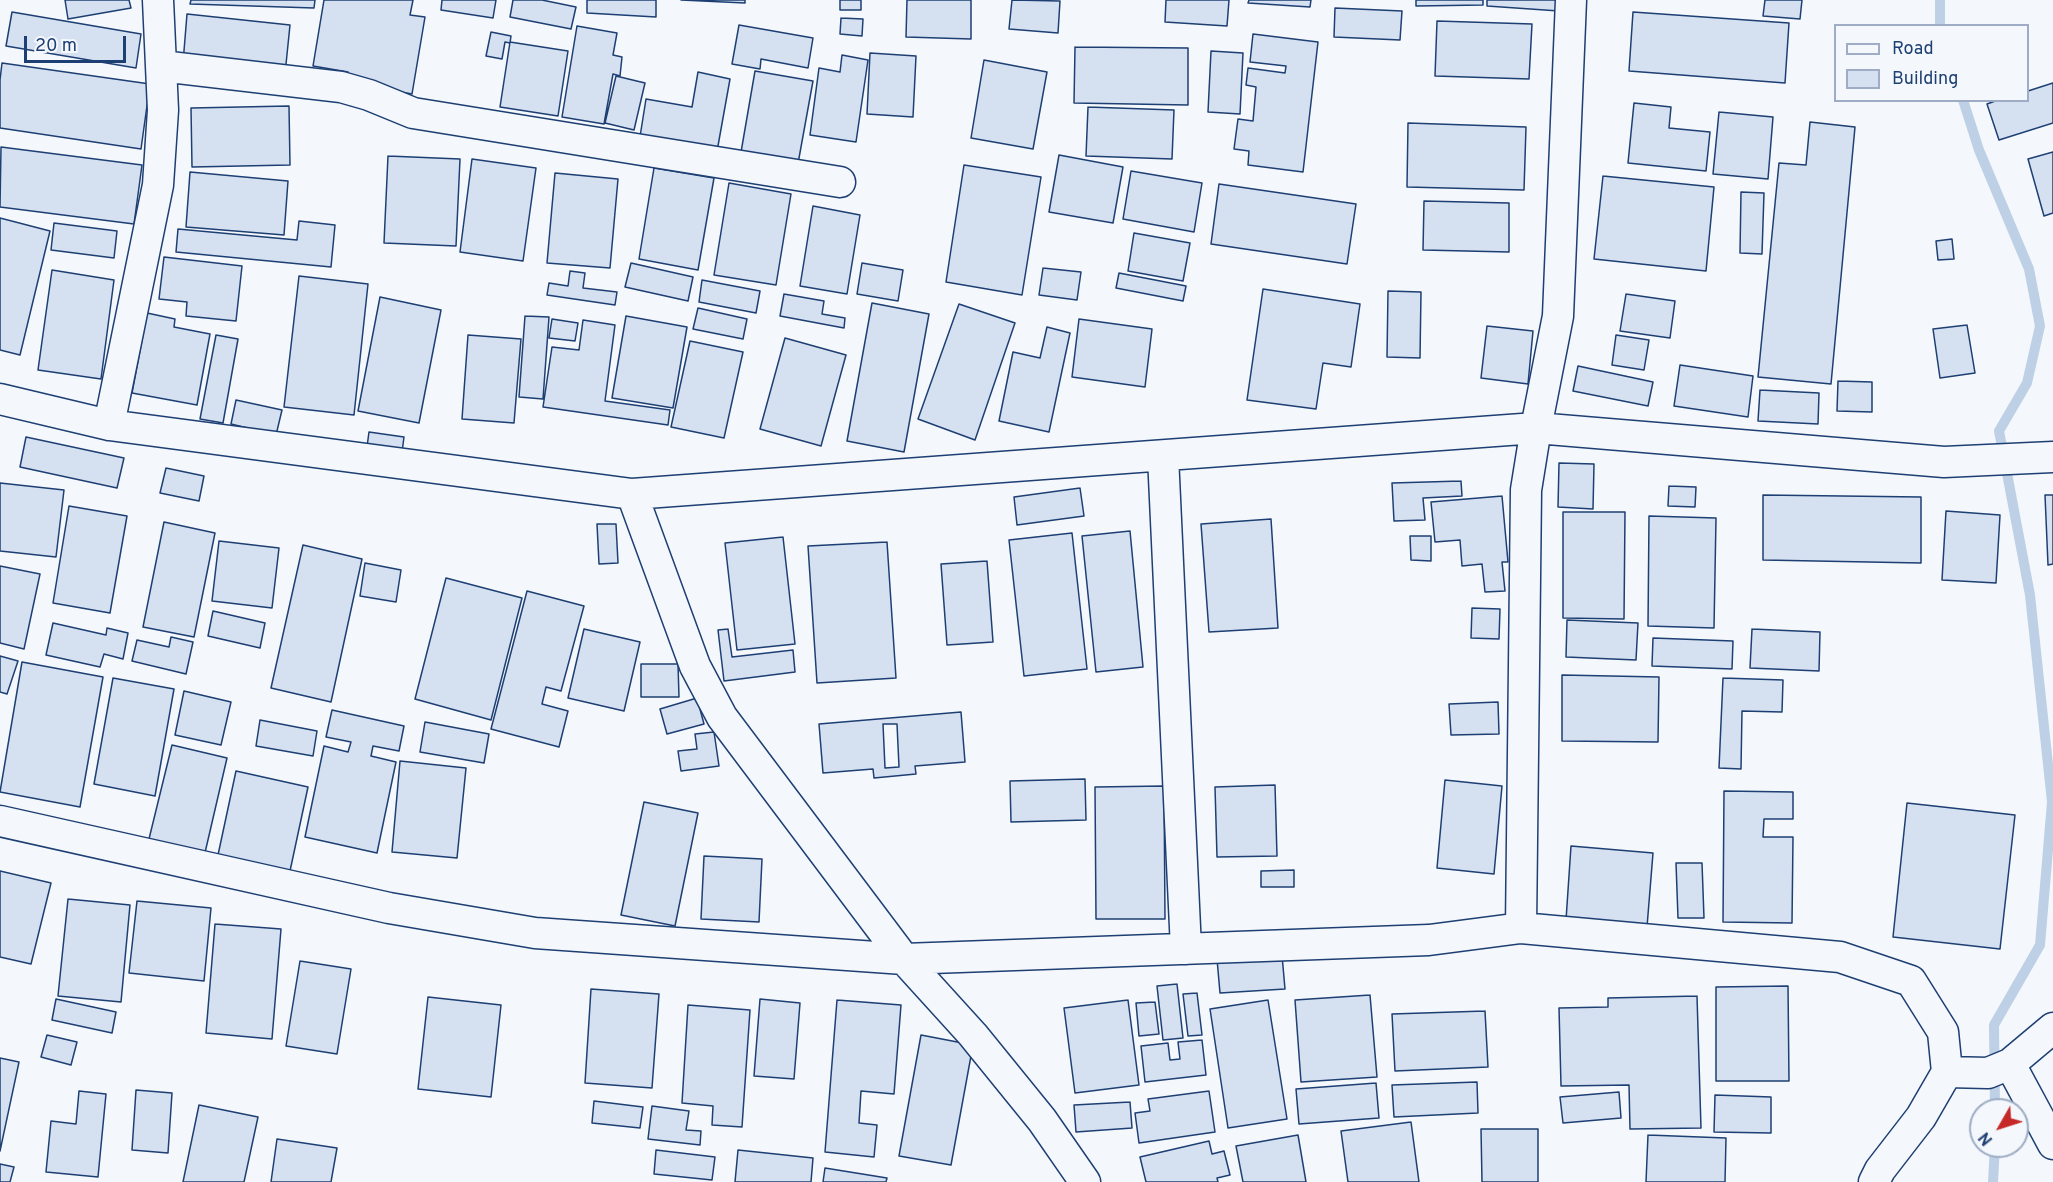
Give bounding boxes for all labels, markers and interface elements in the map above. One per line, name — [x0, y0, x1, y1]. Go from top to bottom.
scale bar — [27, 24, 129, 62]
legend — [1834, 24, 2029, 102]
text: 20 m — [35, 35, 77, 58]
text: Road — [1892, 38, 1934, 61]
text: Building — [1892, 68, 1958, 91]
north arrow — [1969, 1098, 2029, 1158]
text: N — [1975, 1127, 1998, 1149]

